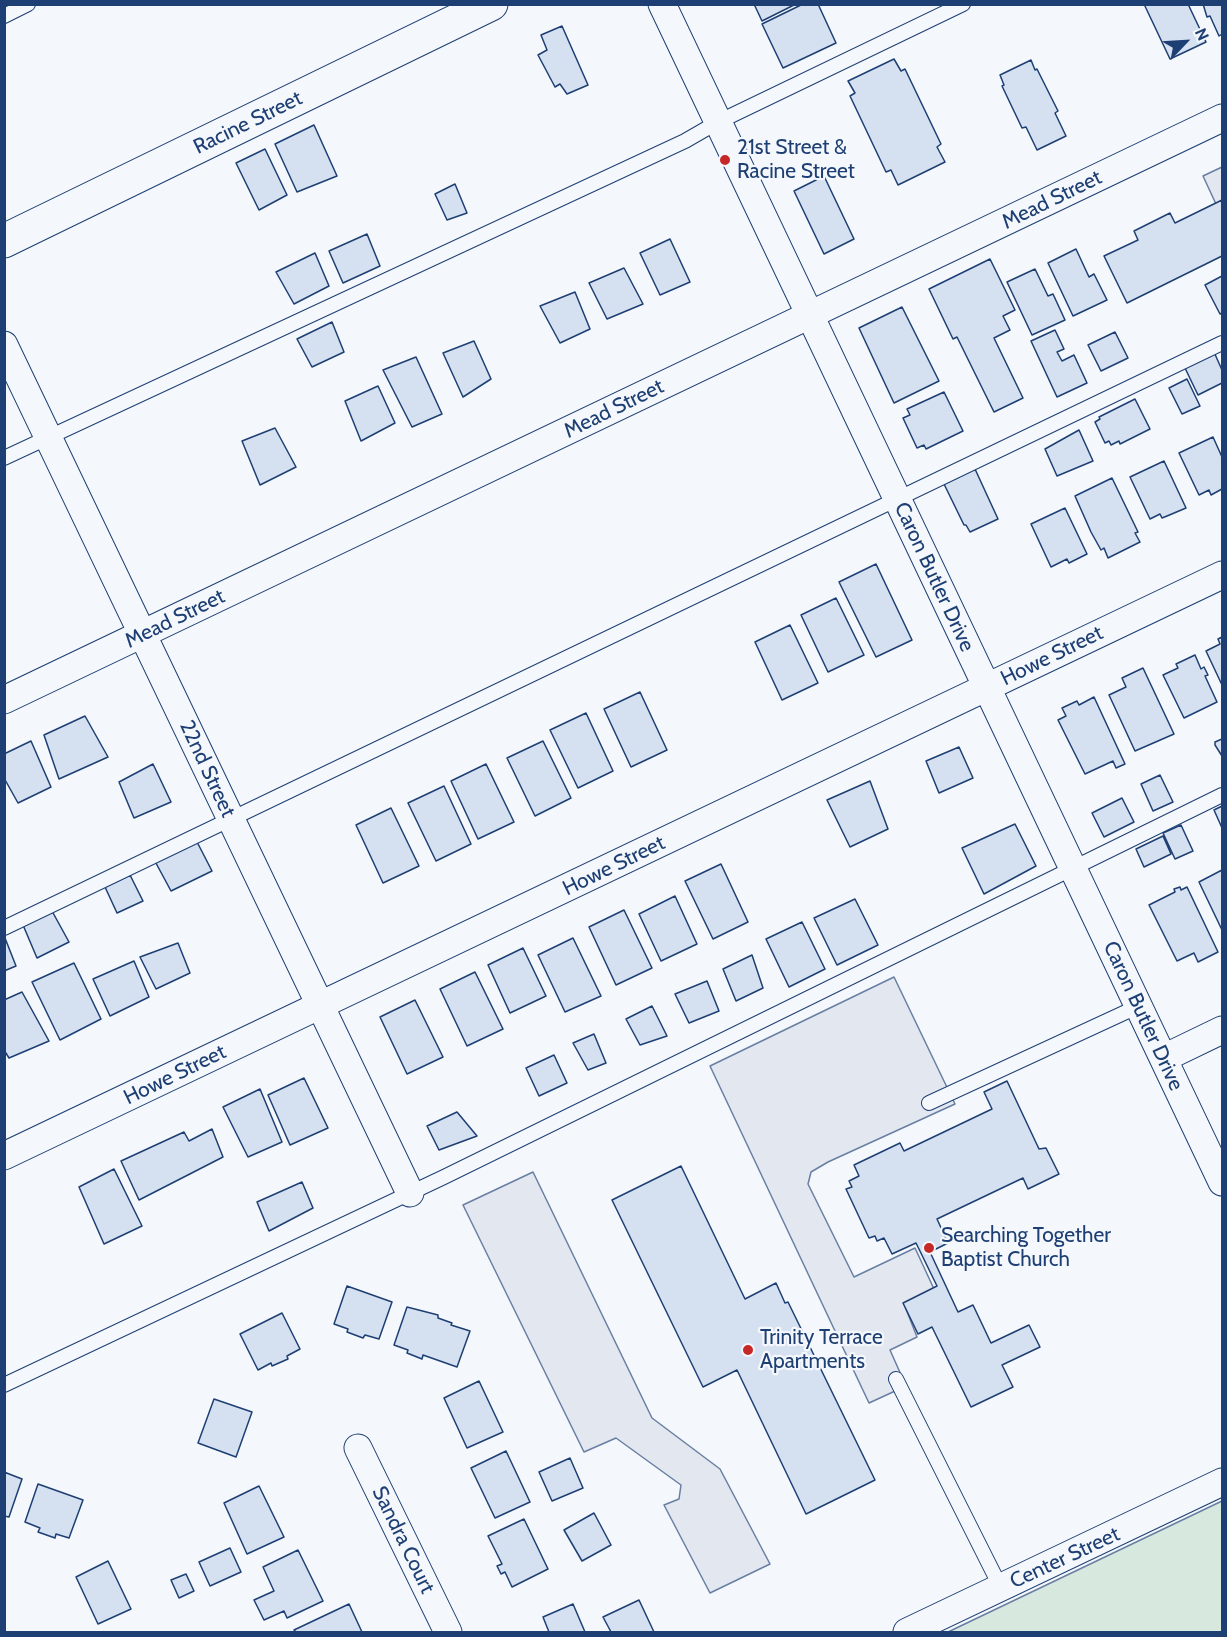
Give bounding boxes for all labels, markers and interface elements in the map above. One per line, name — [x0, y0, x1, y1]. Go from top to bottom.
north arrow — [1155, 12, 1215, 72]
text: N — [1191, 25, 1213, 43]
street label: Racine Street — [190, 86, 306, 160]
place label: 21st Street & Racine Street — [737, 135, 855, 185]
marker: 21st Street & Racine Street — [718, 153, 732, 167]
street label: Mead Street — [998, 165, 1106, 235]
street label: Mead Street — [560, 374, 668, 444]
street label: Caron Butler Drive — [888, 498, 980, 656]
street label: Mead Street — [121, 584, 229, 654]
street label: Howe Street — [997, 620, 1107, 692]
street label: 22nd Street — [174, 717, 240, 821]
street label: Howe Street — [559, 830, 669, 902]
street label: Caron Butler Drive — [1097, 937, 1189, 1095]
street label: Howe Street — [120, 1039, 230, 1111]
place label: Searching Together Baptist Church — [941, 1223, 1111, 1273]
marker: Searching Together Baptist Church — [922, 1241, 936, 1255]
place label: Trinity Terrace Apartments — [760, 1325, 883, 1375]
marker: Trinity Terrace Apartments — [741, 1343, 755, 1357]
street label: Sandra Court — [366, 1482, 440, 1598]
street label: Center Street — [1006, 1522, 1124, 1594]

